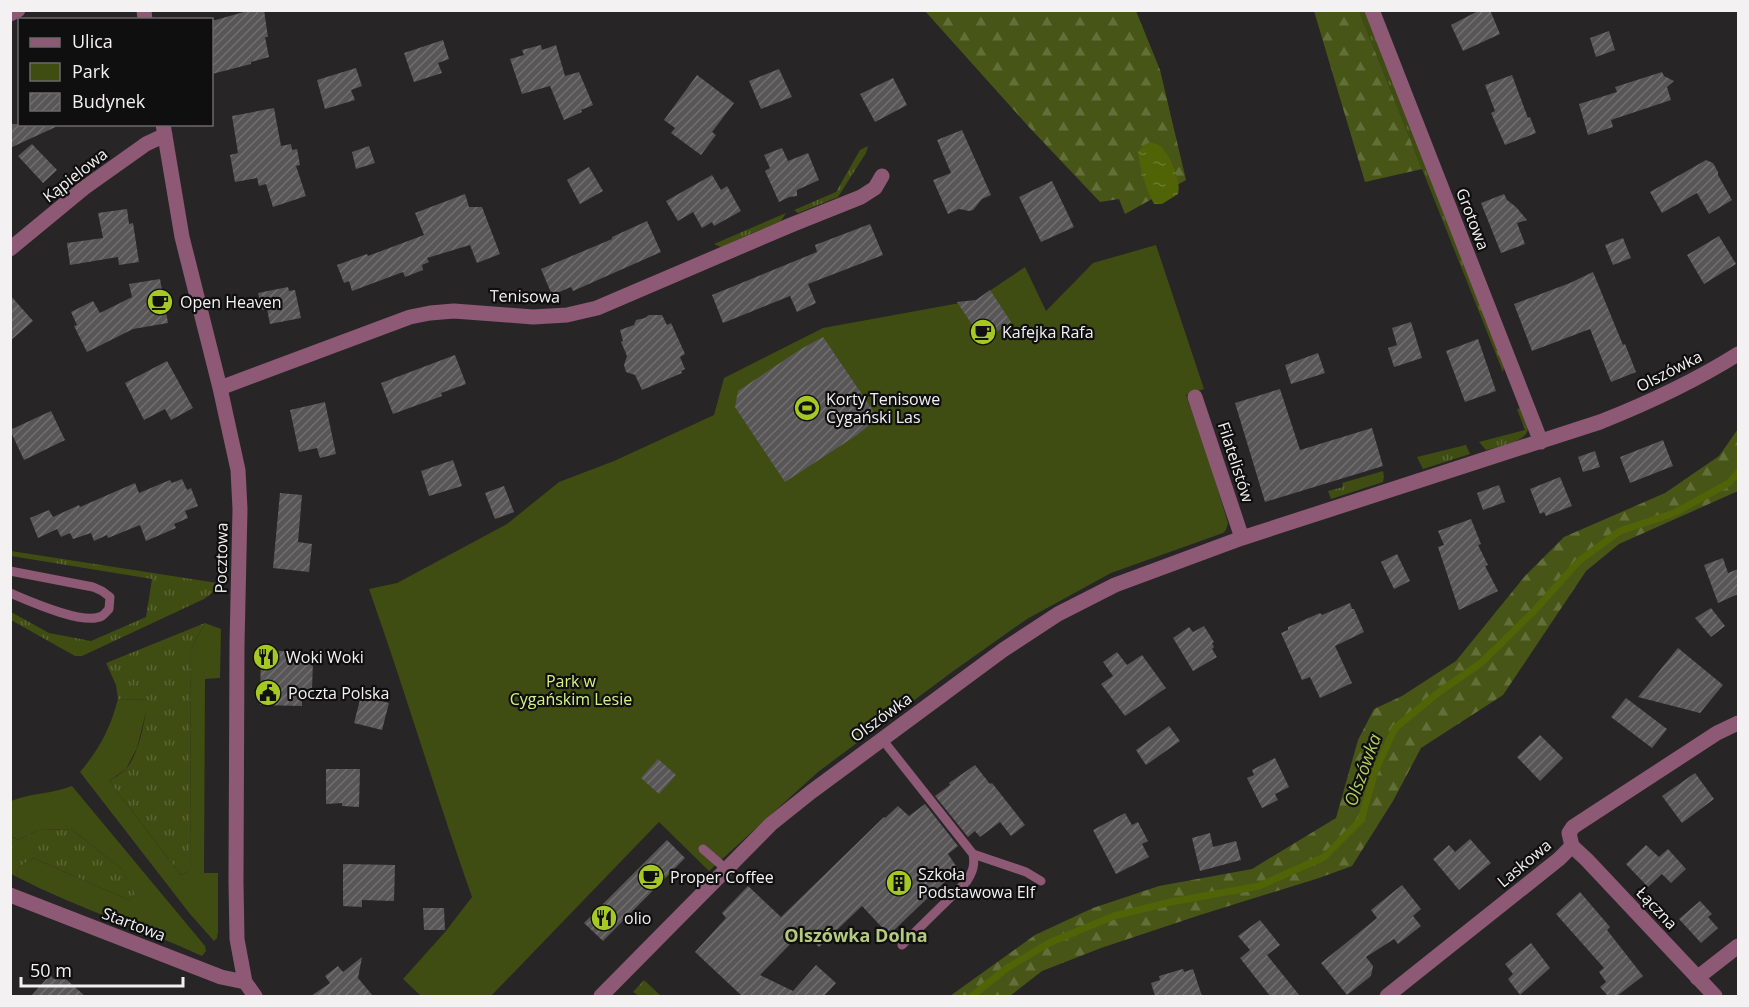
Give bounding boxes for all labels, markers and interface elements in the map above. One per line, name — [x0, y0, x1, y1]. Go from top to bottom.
legend — [18, 18, 213, 126]
text: Ulica — [72, 29, 113, 53]
text: Park — [72, 59, 110, 83]
text: Budynek — [72, 89, 146, 113]
street label: Kąpielowa — [38, 143, 112, 207]
street label: Grotowa — [1451, 185, 1495, 253]
street label: Tenisowa — [490, 284, 560, 308]
cafe icon: Open Heaven — [145, 287, 175, 317]
place label: Open Heaven — [180, 291, 282, 313]
cafe icon: Kafejka Rafa — [968, 317, 998, 347]
place label: Kafejka Rafa — [1002, 321, 1094, 343]
street label: Olszówka — [1632, 345, 1706, 397]
place label: Korty Tenisowe Cygański Las — [826, 388, 940, 428]
sports icon: Korty Tenisowe Cygański Las — [792, 393, 822, 423]
street label: Filatelistów — [1213, 419, 1260, 506]
street label: Pocztowa — [209, 522, 233, 594]
restaurant icon: Woki Woki — [251, 642, 281, 672]
place label: Woki Woki — [286, 646, 364, 668]
park label: Park w Cygańskim Lesie — [510, 670, 632, 710]
public building icon: Poczta Polska — [253, 678, 283, 708]
place label: Poczta Polska — [288, 682, 389, 704]
street label: Olszówka — [846, 687, 916, 747]
water label: Olszówka — [1338, 730, 1386, 809]
street label: Laskowa — [1492, 834, 1556, 892]
cafe icon: Proper Coffee — [636, 862, 666, 892]
place label: Szkoła Podstawowa Elf — [918, 863, 1037, 903]
place label: Proper Coffee — [670, 866, 774, 888]
building icon: Szkoła Podstawowa Elf — [884, 868, 914, 898]
street label: Łączna — [1632, 882, 1682, 934]
street label: Startowa — [99, 902, 169, 946]
restaurant icon: olio — [589, 903, 619, 933]
place label: olio — [624, 907, 651, 929]
district label: Olszówka Dolna — [784, 923, 928, 947]
scale bar — [21, 950, 183, 988]
text: 50 m — [30, 958, 72, 982]

